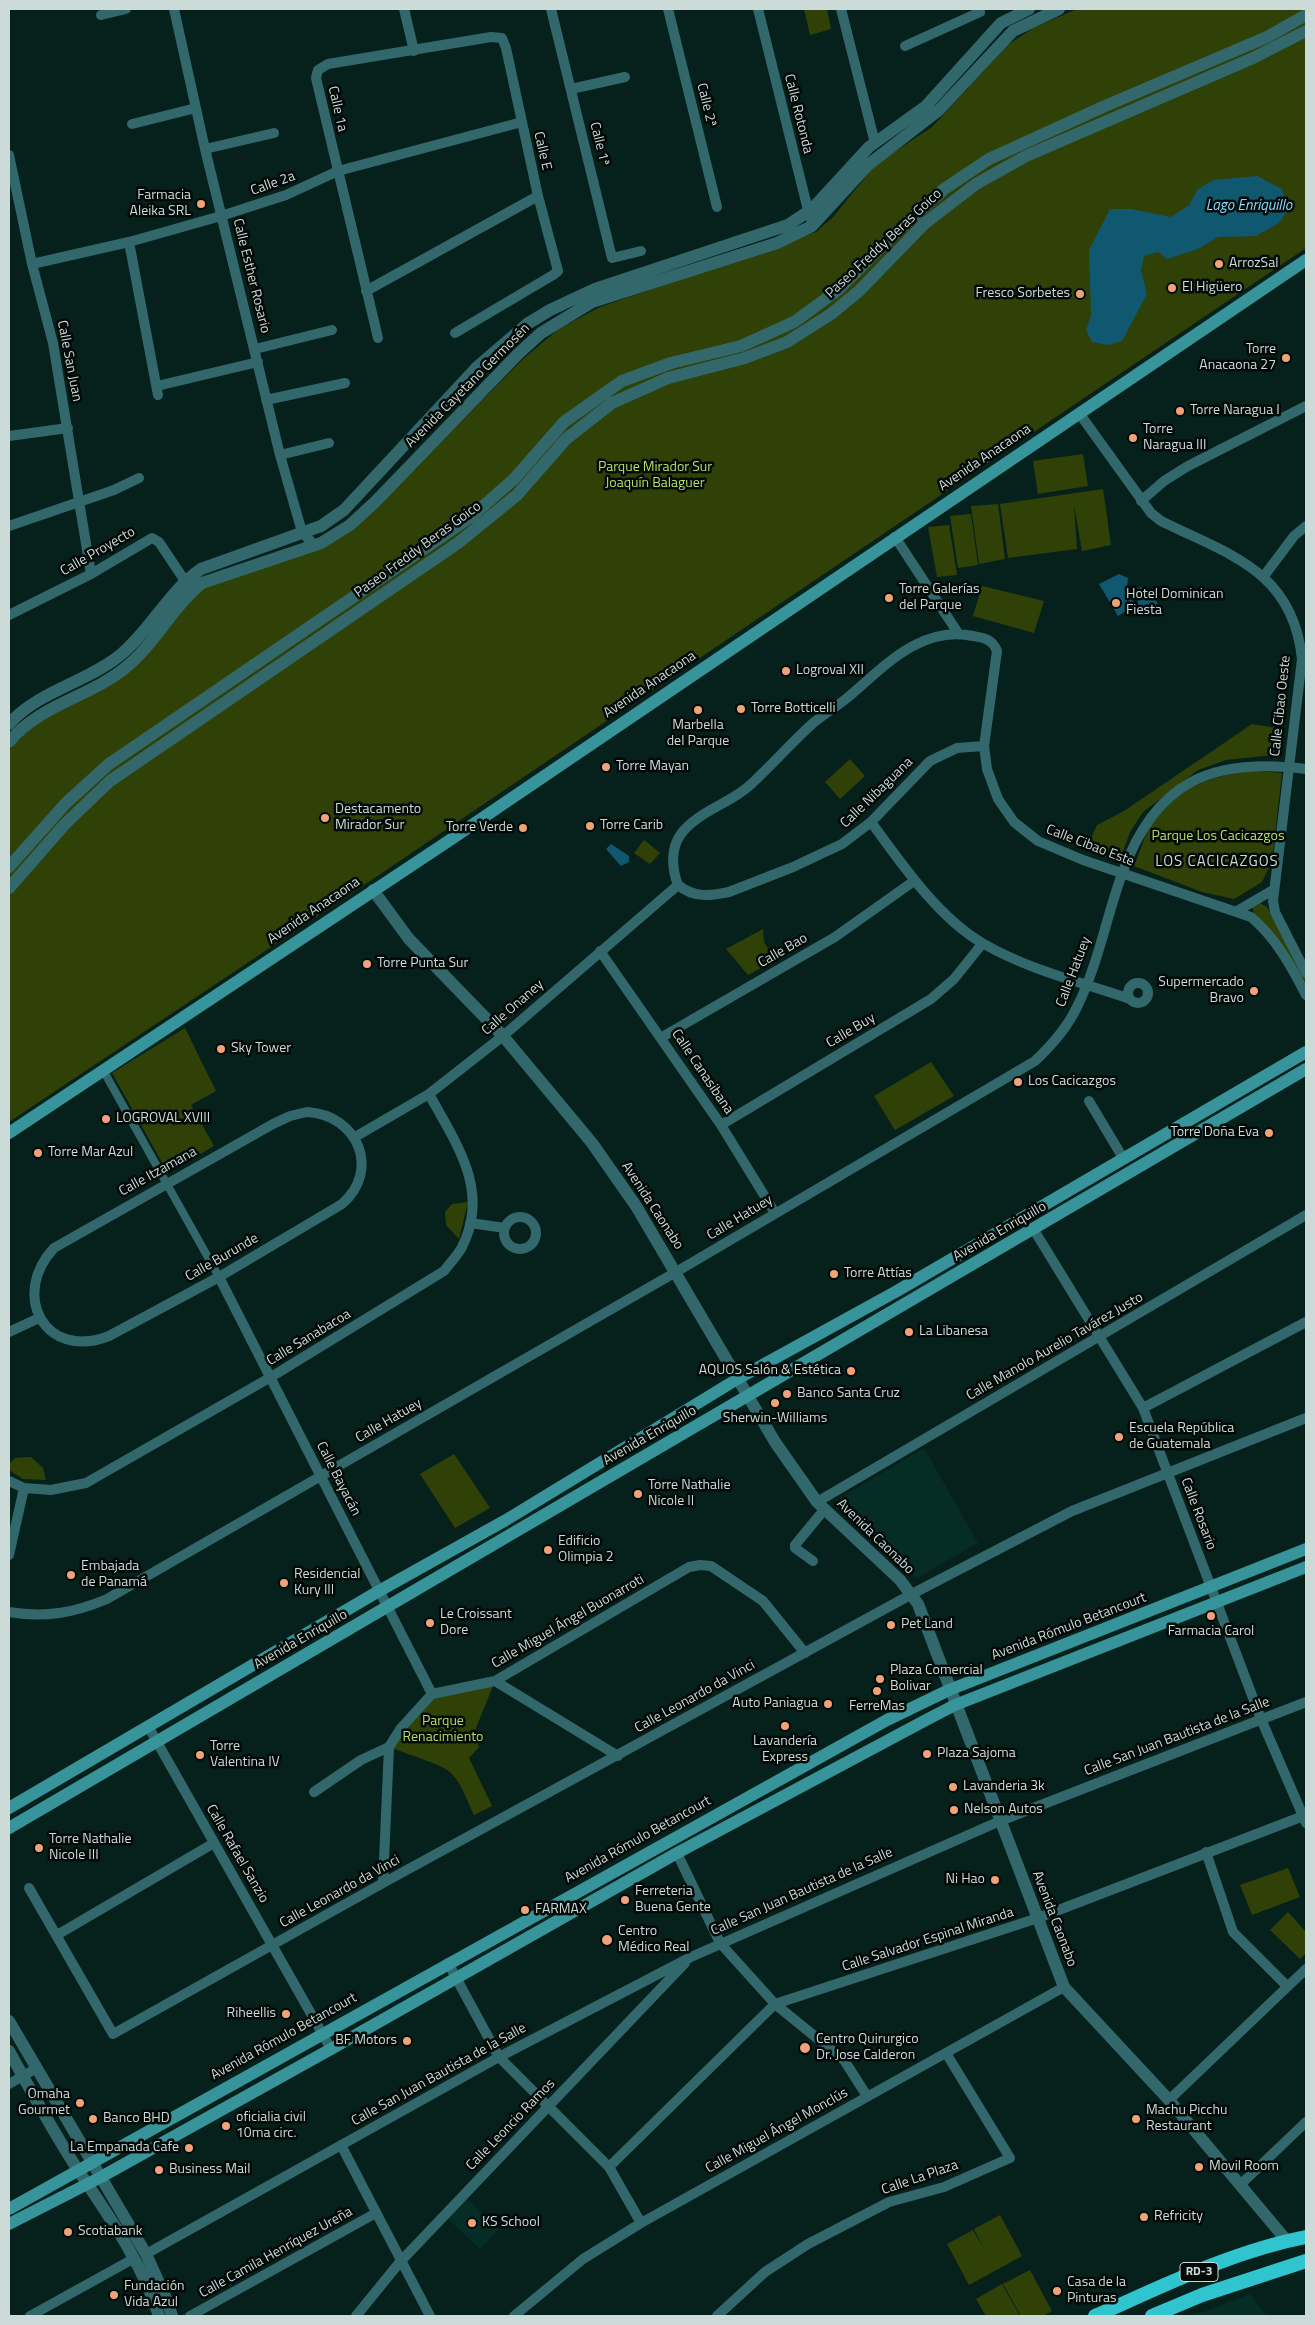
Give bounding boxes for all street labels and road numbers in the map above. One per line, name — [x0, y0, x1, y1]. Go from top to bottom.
street label: Calle Rotonda — [780, 73, 816, 155]
street label: Calle 2ª — [692, 81, 720, 129]
street label: Calle 1a — [324, 85, 350, 133]
street label: Calle 1ª — [585, 120, 613, 168]
street label: Calle E — [529, 130, 555, 172]
street label: Calle 2a — [248, 168, 298, 200]
street label: Paseo Freddy Beras Goico — [823, 186, 945, 302]
street label: Calle Esther Rosario — [229, 217, 273, 335]
street label: Calle San Juan — [53, 319, 85, 403]
street label: Avenida Cayetano Germosén — [402, 320, 534, 452]
street label: Avenida Anacaona — [936, 421, 1034, 495]
street label: Paseo Freddy Beras Goico — [351, 498, 485, 602]
street label: Calle Proyecto — [58, 524, 138, 580]
street label: Avenida Anacaona — [601, 648, 699, 722]
street label: Calle Cibao Oeste — [1267, 655, 1295, 757]
street label: Calle Nibaguana — [837, 754, 917, 832]
street label: Calle Cibao Este — [1044, 821, 1136, 871]
street label: Avenida Anacaona — [265, 874, 363, 948]
street label: Calle Bao — [755, 930, 811, 972]
street label: Calle Hatuey — [1053, 935, 1095, 1009]
street label: Calle Onaney — [479, 977, 547, 1039]
street label: Calle Buy — [824, 1010, 878, 1052]
street label: Calle Canasibana — [667, 1026, 737, 1118]
street label: Calle Itzamana — [116, 1144, 200, 1200]
street label: Avenida Caonabo — [617, 1159, 687, 1253]
street label: Calle Hatuey — [704, 1192, 776, 1244]
street label: Avenida Enriquillo — [950, 1199, 1050, 1265]
street label: Calle Burunde — [182, 1230, 262, 1286]
street label: Calle Manolo Aurelio Tavárez Justo — [964, 1289, 1146, 1405]
street label: Calle Sanabacoa — [264, 1306, 354, 1370]
street label: Calle Hatuey — [353, 1395, 425, 1447]
street label: Avenida Enriquillo — [600, 1403, 700, 1469]
street label: Calle Bayacán — [312, 1439, 364, 1519]
street label: Calle Rosario — [1177, 1476, 1219, 1552]
street label: Avenida Caonabo — [833, 1496, 917, 1578]
street label: Calle Miguel Ángel Buonarroti — [489, 1571, 647, 1673]
street label: Avenida Rómulo Betancourt — [989, 1590, 1149, 1664]
street label: Avenida Enriquillo — [251, 1607, 351, 1673]
street label: Calle Leonardo da Vinci — [632, 1657, 758, 1737]
street label: Calle San Juan Bautista de la Salle — [1082, 1694, 1272, 1780]
street label: Avenida Rómulo Betancourt — [562, 1793, 714, 1887]
street label: Calle Rafael Sanzio — [202, 1802, 272, 1906]
street label: Calle San Juan Bautista de la Salle — [709, 1844, 895, 1940]
street label: Calle Leonardo da Vinci — [277, 1852, 403, 1932]
street label: Avenida Caonabo — [1028, 1869, 1080, 1969]
street label: Calle Salvador Espinal Miranda — [840, 1904, 1016, 1976]
street label: Avenida Rómulo Betancourt — [208, 1990, 360, 2084]
street label: Calle San Juan Bautista de la Salle — [349, 2020, 529, 2130]
street label: Calle Leoncio Ramos — [463, 2076, 559, 2174]
street label: Calle Miguel Ángel Monclús — [703, 2085, 851, 2177]
street label: Calle La Plaza — [879, 2157, 961, 2199]
street label: Calle Camila Henríquez Ureña — [196, 2204, 356, 2302]
road number: RD-3 — [1180, 2262, 1218, 2282]

